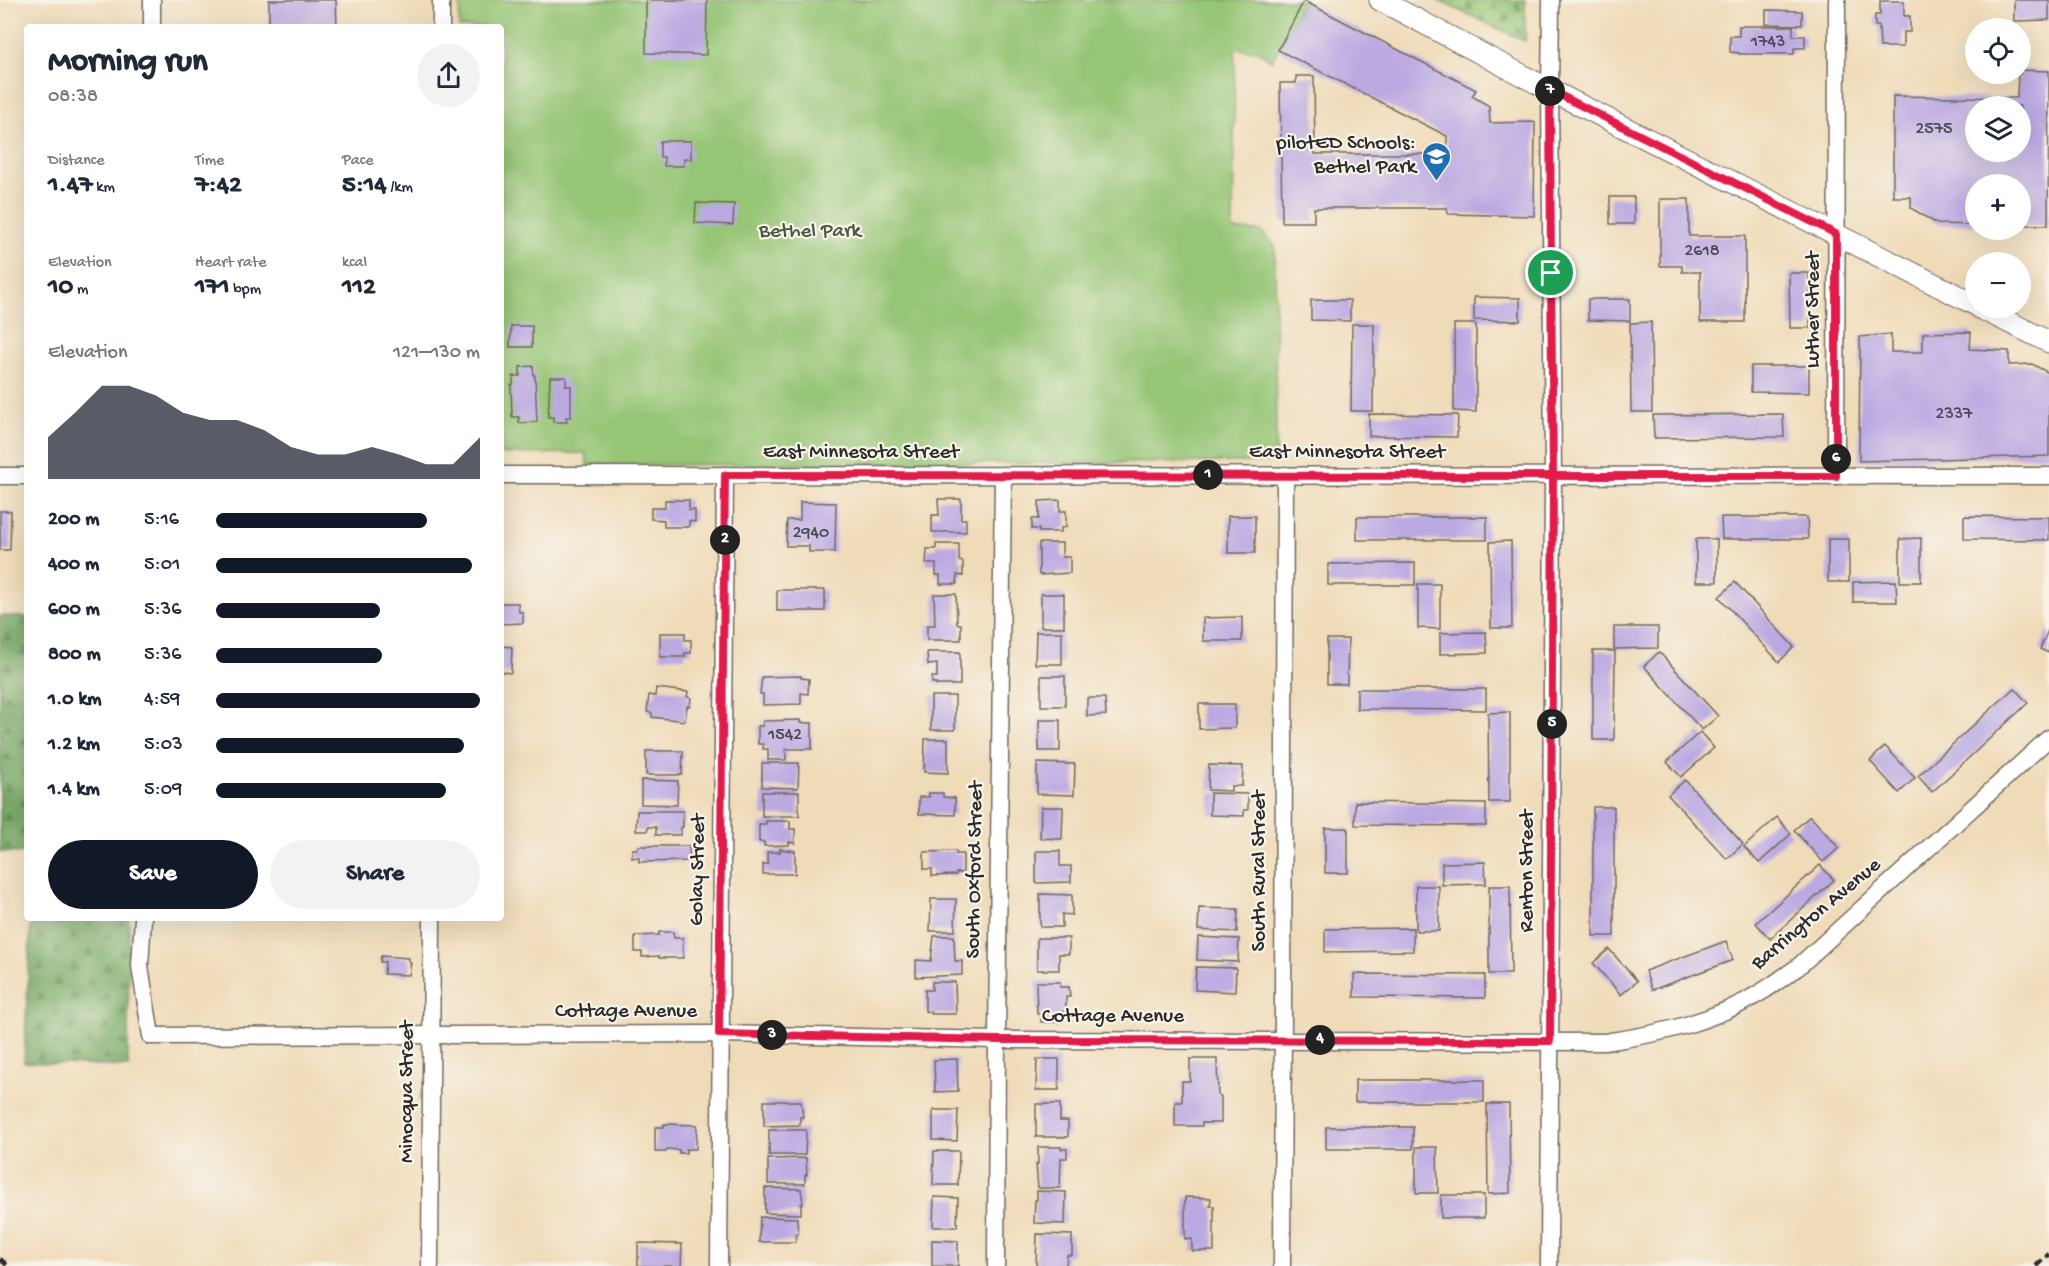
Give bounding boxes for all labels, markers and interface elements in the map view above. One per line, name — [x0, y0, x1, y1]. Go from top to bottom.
map controls — [1965, 18, 2031, 318]
button: locate — [1965, 18, 2031, 84]
house number: 1743 — [1750, 32, 1785, 53]
text: Morning run — [48, 44, 208, 82]
button: share — [417, 44, 480, 107]
pin: 7 — [1535, 76, 1565, 106]
text: 7 — [1546, 81, 1554, 100]
text: 08:38 — [48, 86, 98, 109]
button: layers — [1965, 96, 2031, 162]
house number: 2575 — [1915, 119, 1953, 140]
place label: pilotED Schools: Bethel Park — [1275, 132, 1419, 181]
school or university icon: pilotED Schools: Bethel Park — [1421, 140, 1453, 182]
text: Distance — [48, 152, 105, 171]
text: Time — [195, 152, 224, 171]
text: Pace — [342, 152, 373, 171]
text: 1.47 — [48, 171, 92, 202]
text: 7:42 — [195, 171, 242, 202]
text: 5:14 — [342, 171, 387, 202]
button: + — [1965, 174, 2031, 240]
text: km — [92, 179, 115, 198]
text: /km — [387, 179, 413, 198]
park label: Bethel Park — [758, 220, 864, 245]
house number: 2618 — [1684, 241, 1720, 262]
pin — [1525, 247, 1576, 298]
street label: Luther Street — [1802, 249, 1827, 368]
button: − — [1965, 252, 2031, 318]
text: Elevation — [48, 254, 112, 273]
text: Heart rate — [195, 254, 267, 273]
text: kcal — [342, 254, 367, 273]
icon: arrive — [1534, 256, 1567, 289]
text: 10 — [48, 273, 73, 304]
text: 171 — [195, 273, 230, 304]
text: 112 — [342, 273, 376, 304]
text: m — [73, 281, 88, 300]
text: bpm — [230, 281, 261, 300]
text: Elevation — [48, 342, 128, 365]
text: 121–130 m — [393, 342, 480, 365]
house number: 2337 — [1936, 404, 1973, 425]
street label: East Minnesota Street — [763, 441, 961, 466]
street label: East Minnesota Street — [1249, 441, 1447, 466]
pin: 6 — [1821, 444, 1851, 474]
text: 6 — [1832, 449, 1840, 468]
pin: 1 — [1193, 460, 1223, 490]
text: 1 — [1205, 465, 1211, 484]
text: 200 m — [48, 509, 99, 532]
text: 5:16 — [144, 509, 179, 532]
house number: 2940 — [793, 523, 829, 544]
pin: 2 — [710, 525, 740, 555]
text: 2 — [721, 530, 729, 549]
text: 400 m — [48, 554, 99, 577]
text: 5:01 — [144, 554, 180, 577]
text: 600 m — [48, 599, 100, 622]
text: 5:36 — [144, 599, 181, 622]
text: 800 m — [48, 644, 101, 667]
text: 5:36 — [144, 644, 181, 667]
text: 1.0 km — [48, 689, 102, 712]
text: 4:59 — [144, 689, 180, 712]
pin: 5 — [1537, 709, 1567, 739]
text: 5 — [1548, 714, 1556, 733]
house number: 1542 — [767, 725, 802, 746]
text: 1.2 km — [48, 734, 100, 757]
text: 5:03 — [144, 734, 183, 757]
text: 1.4 km — [48, 779, 100, 802]
text: 5:09 — [144, 779, 182, 802]
street label: South Oxford Street — [962, 779, 990, 959]
street label: South Rural Street — [1248, 788, 1273, 951]
street label: Renton Street — [1516, 807, 1541, 932]
street label: Golay Street — [686, 812, 713, 926]
button: Save — [48, 840, 258, 909]
button: Share — [270, 840, 480, 909]
street label: Barrington Avenue — [1746, 853, 1888, 977]
street label: Cottage Avenue — [555, 1000, 698, 1025]
street label: Cottage Avenue — [1042, 1005, 1185, 1030]
street label: Minocqua Street — [396, 1018, 421, 1163]
pin: 3 — [757, 1020, 787, 1050]
text: 3 — [768, 1025, 776, 1044]
pin: 4 — [1305, 1025, 1335, 1055]
text: 4 — [1316, 1030, 1324, 1049]

